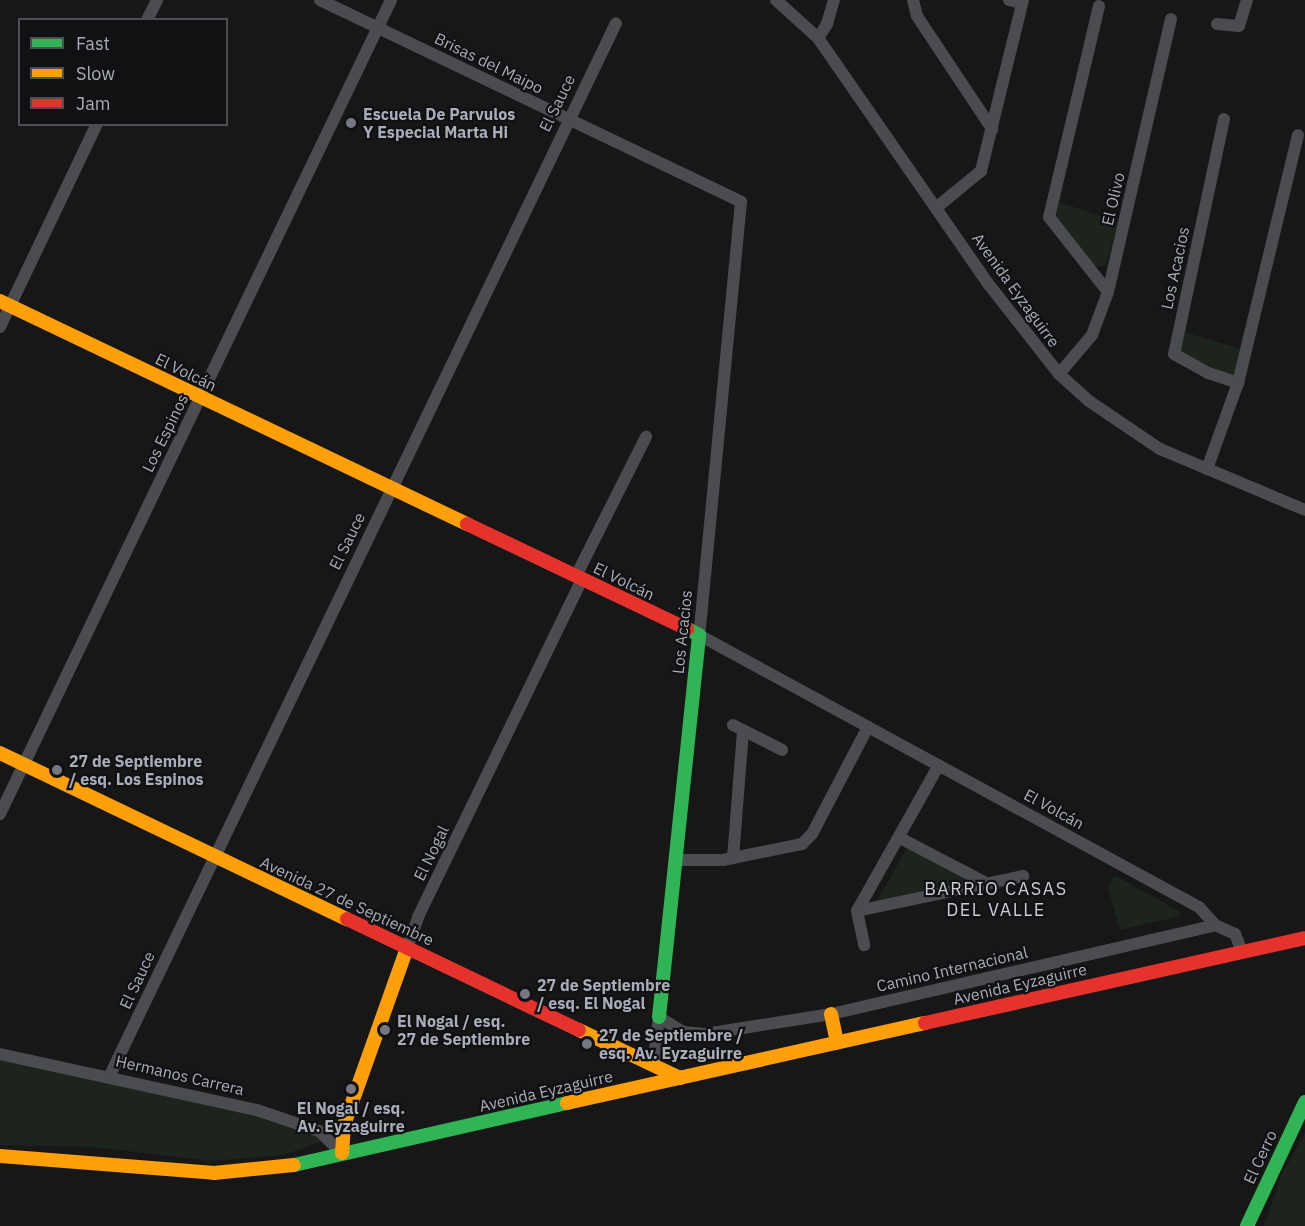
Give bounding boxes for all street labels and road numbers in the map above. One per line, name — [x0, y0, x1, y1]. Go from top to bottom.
street label: Brisas del Maipo — [432, 28, 546, 98]
street label: El Sauce — [535, 71, 579, 135]
street label: El Olivo — [1098, 171, 1128, 227]
street label: Los Acacios — [1157, 225, 1193, 311]
street label: Avenida Eyzaguirre — [968, 229, 1064, 351]
street label: El Volcán — [152, 349, 220, 395]
street label: Los Espinos — [138, 391, 192, 475]
street label: El Sauce — [325, 509, 369, 573]
street label: El Volcán — [590, 558, 658, 604]
street label: Los Acacios — [668, 589, 696, 675]
street label: El Volcán — [1021, 785, 1087, 833]
street label: El Nogal — [409, 822, 453, 884]
street label: Avenida 27 de Septiembre — [257, 852, 437, 950]
street label: Camino Internacional — [875, 942, 1029, 996]
street label: El Sauce — [115, 948, 159, 1012]
street label: Avenida Eyzaguirre — [951, 959, 1089, 1009]
street label: Hermanos Carrera — [114, 1051, 246, 1099]
street label: Avenida Eyzaguirre — [477, 1066, 615, 1116]
street label: El Cerro — [1239, 1127, 1281, 1187]

